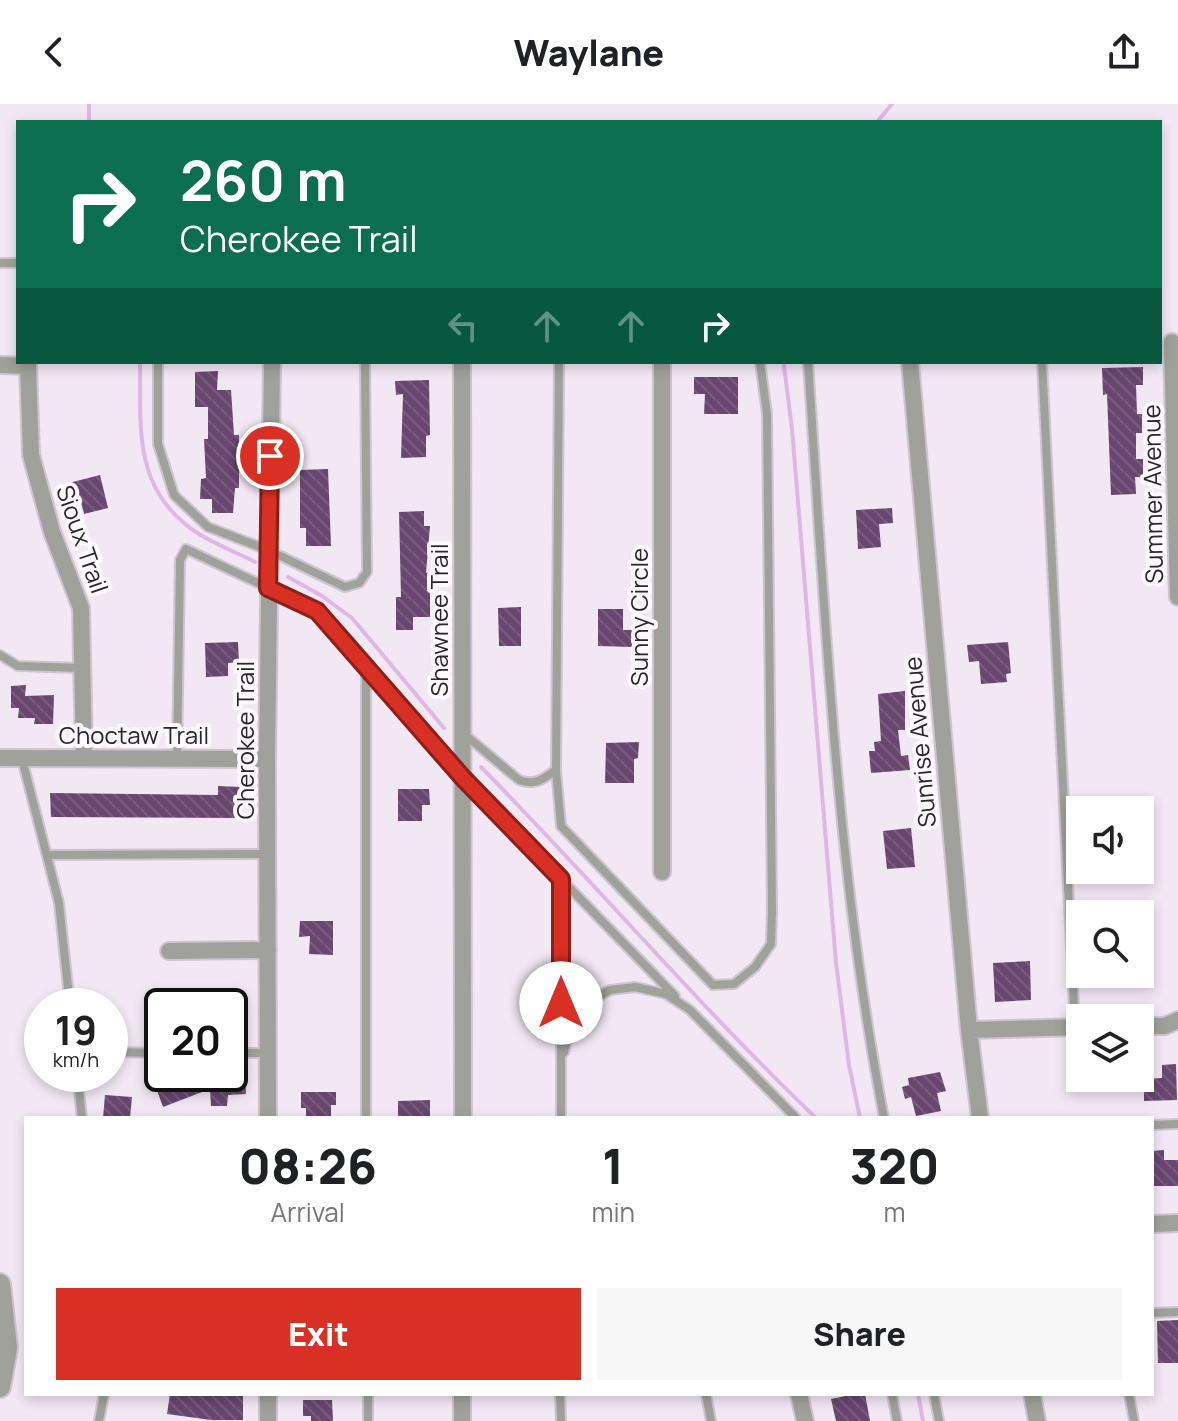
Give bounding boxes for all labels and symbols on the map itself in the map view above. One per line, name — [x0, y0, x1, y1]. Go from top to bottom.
street label: Summer Avenue — [1134, 404, 1170, 584]
pin — [236, 422, 304, 490]
street label: Sioux Trail — [49, 481, 117, 597]
street label: Shawnee Trail — [422, 543, 455, 697]
street label: Sunny Circle — [622, 548, 655, 686]
street label: Sunrise Avenue — [895, 655, 943, 829]
street label: Cherokee Trail — [228, 661, 261, 819]
street label: Choctaw Trail — [59, 718, 209, 751]
position arrow — [519, 961, 603, 1045]
speed limit sign: 20 — [144, 988, 248, 1092]

